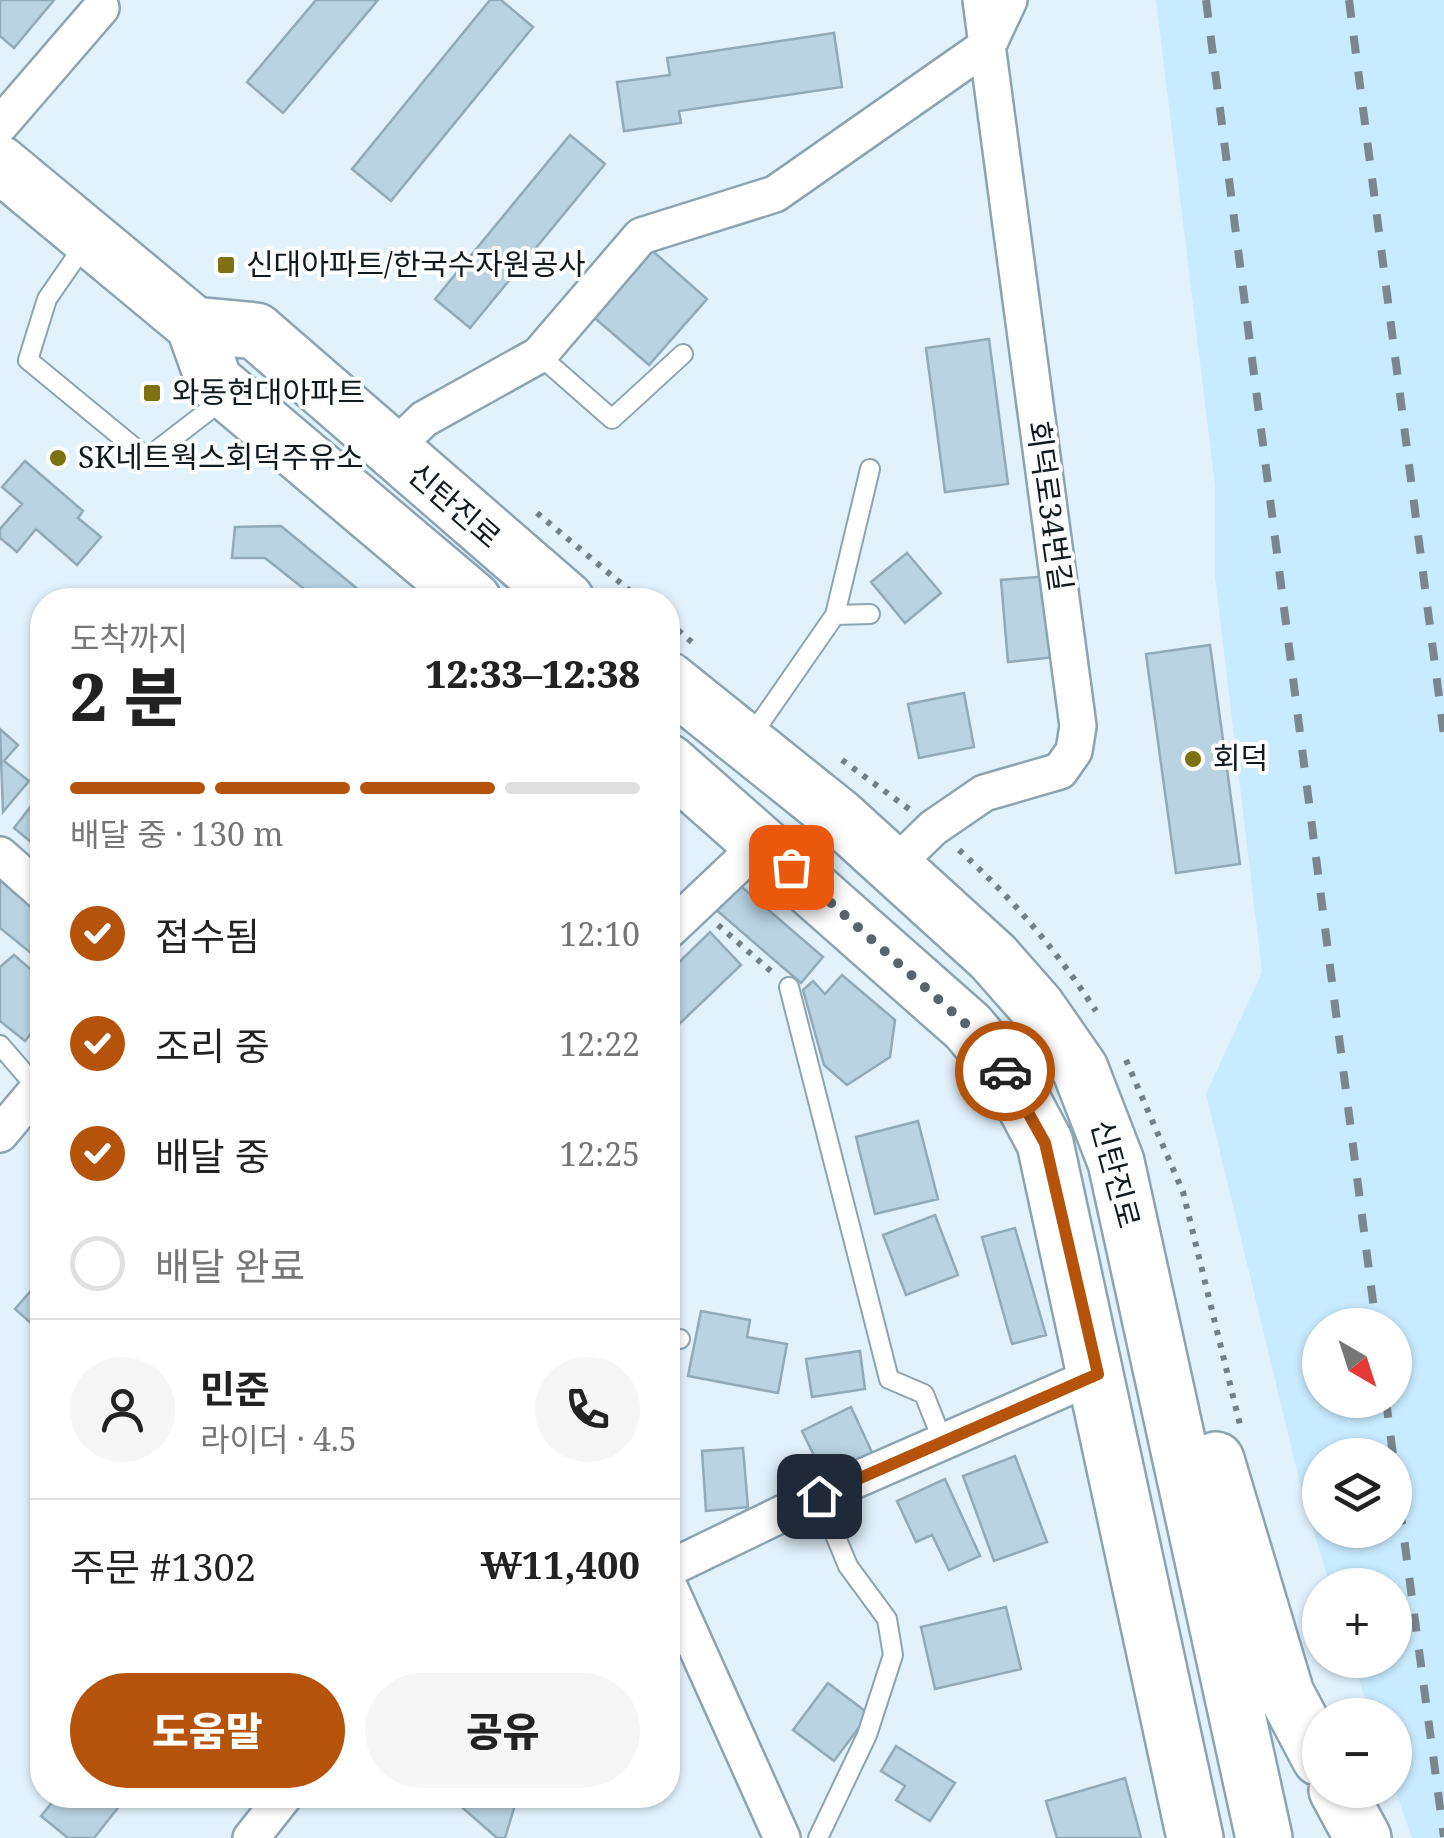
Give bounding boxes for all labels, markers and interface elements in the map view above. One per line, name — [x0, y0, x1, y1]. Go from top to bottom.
place label: 신대아파트/한국수자원공사 — [246, 243, 586, 284]
marker: 신대아파트/한국수자원공사 — [215, 254, 237, 276]
place label: 와동현대아파트 — [172, 371, 365, 412]
marker: 와동현대아파트 — [141, 382, 163, 404]
street label: 회덕로34번길 — [1018, 418, 1083, 594]
place label: SK네트웍스회덕주유소 — [78, 436, 364, 477]
marker: SK네트웍스회덕주유소 — [47, 447, 69, 469]
street label: 신탄진로 — [400, 453, 510, 557]
text: 도착까지 — [70, 616, 188, 659]
text: 12:33–12:38 — [425, 647, 640, 699]
text: 2 분 — [70, 652, 184, 740]
place label: 회덕 — [1213, 737, 1268, 778]
marker: 회덕 — [1182, 748, 1204, 770]
text: 배달 중 · 130 m — [70, 812, 284, 855]
pin — [749, 825, 834, 910]
icon: bag — [764, 840, 819, 895]
icon: check — [70, 906, 125, 961]
text: 접수됨 — [155, 909, 260, 961]
text: 12:10 — [559, 912, 640, 955]
icon: check — [70, 1016, 125, 1071]
text: 조리 중 — [155, 1019, 270, 1071]
courier — [955, 1021, 1055, 1121]
text: 12:22 — [559, 1022, 640, 1065]
icon: car — [978, 1044, 1033, 1099]
street label: 신탄진로 — [1082, 1115, 1151, 1232]
icon: check — [70, 1126, 125, 1181]
text: 배달 중 — [155, 1129, 270, 1181]
text: 12:25 — [559, 1132, 640, 1175]
text: 배달 완료 — [155, 1239, 305, 1291]
north arrow — [1302, 1308, 1412, 1418]
map controls — [1302, 1308, 1412, 1808]
button: person — [70, 1357, 175, 1462]
button: phone — [535, 1357, 640, 1462]
text: 민준 — [200, 1362, 270, 1414]
text: 라이더 · 4.5 — [200, 1417, 357, 1460]
button: layers — [1302, 1438, 1412, 1548]
pin — [777, 1454, 862, 1539]
icon: home — [792, 1469, 847, 1524]
text: ₩11,400 — [481, 1538, 640, 1590]
text: 주문 #1302 — [70, 1540, 256, 1592]
button: + — [1302, 1568, 1412, 1678]
button: 도움말 — [70, 1673, 345, 1788]
button: 공유 — [365, 1673, 640, 1788]
button: − — [1302, 1698, 1412, 1808]

